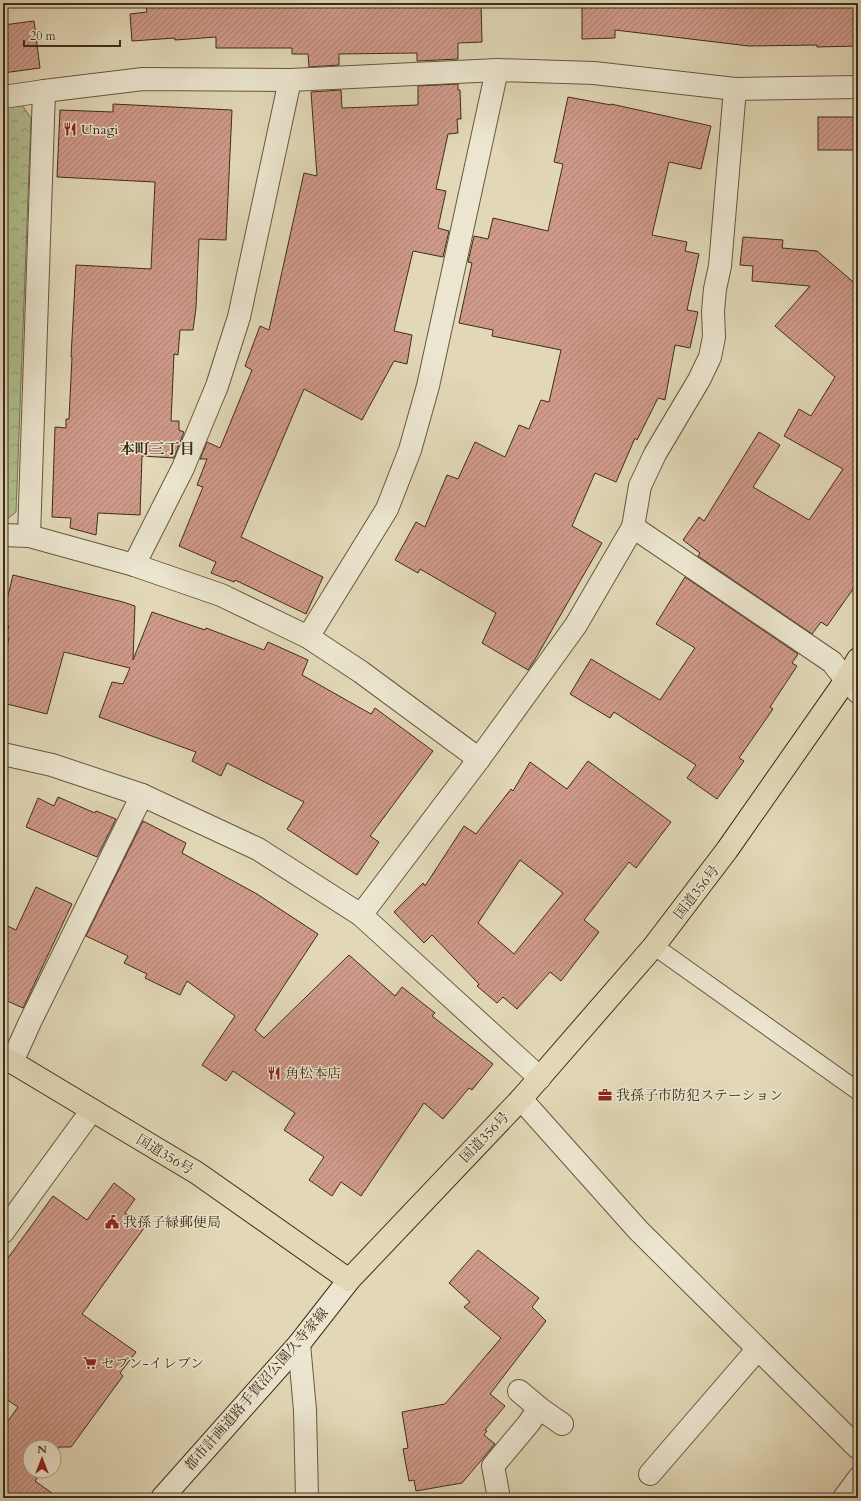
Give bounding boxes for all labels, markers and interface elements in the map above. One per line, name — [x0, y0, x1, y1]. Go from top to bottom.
scale bar — [24, 22, 120, 48]
text: 20 m — [30, 28, 57, 44]
place label: Unagi — [81, 120, 118, 139]
restaurant icon: Unagi — [62, 121, 78, 137]
district label: 本町三丁目 — [119, 439, 195, 459]
street label: 国道356号 — [669, 861, 723, 923]
place label: 角松本店 — [285, 1064, 341, 1083]
restaurant icon: 角松本店 — [266, 1065, 282, 1081]
place label: 我孫子市防犯ステーション — [616, 1086, 783, 1105]
office icon: 我孫子市防犯ステーション — [597, 1087, 613, 1103]
street label: 国道356号 — [455, 1108, 513, 1167]
street label: 国道356号 — [133, 1130, 197, 1179]
place label: 我孫子緑郵便局 — [123, 1213, 221, 1232]
public building icon: 我孫子緑郵便局 — [104, 1214, 120, 1230]
street label: 都市計画道路手賀沼公園久寺家線 — [180, 1304, 332, 1475]
place label: セブン-イレブン — [101, 1354, 204, 1373]
supermarket icon: セブン-イレブン — [82, 1355, 98, 1371]
north arrow — [22, 1439, 62, 1479]
text: N — [37, 1442, 47, 1457]

